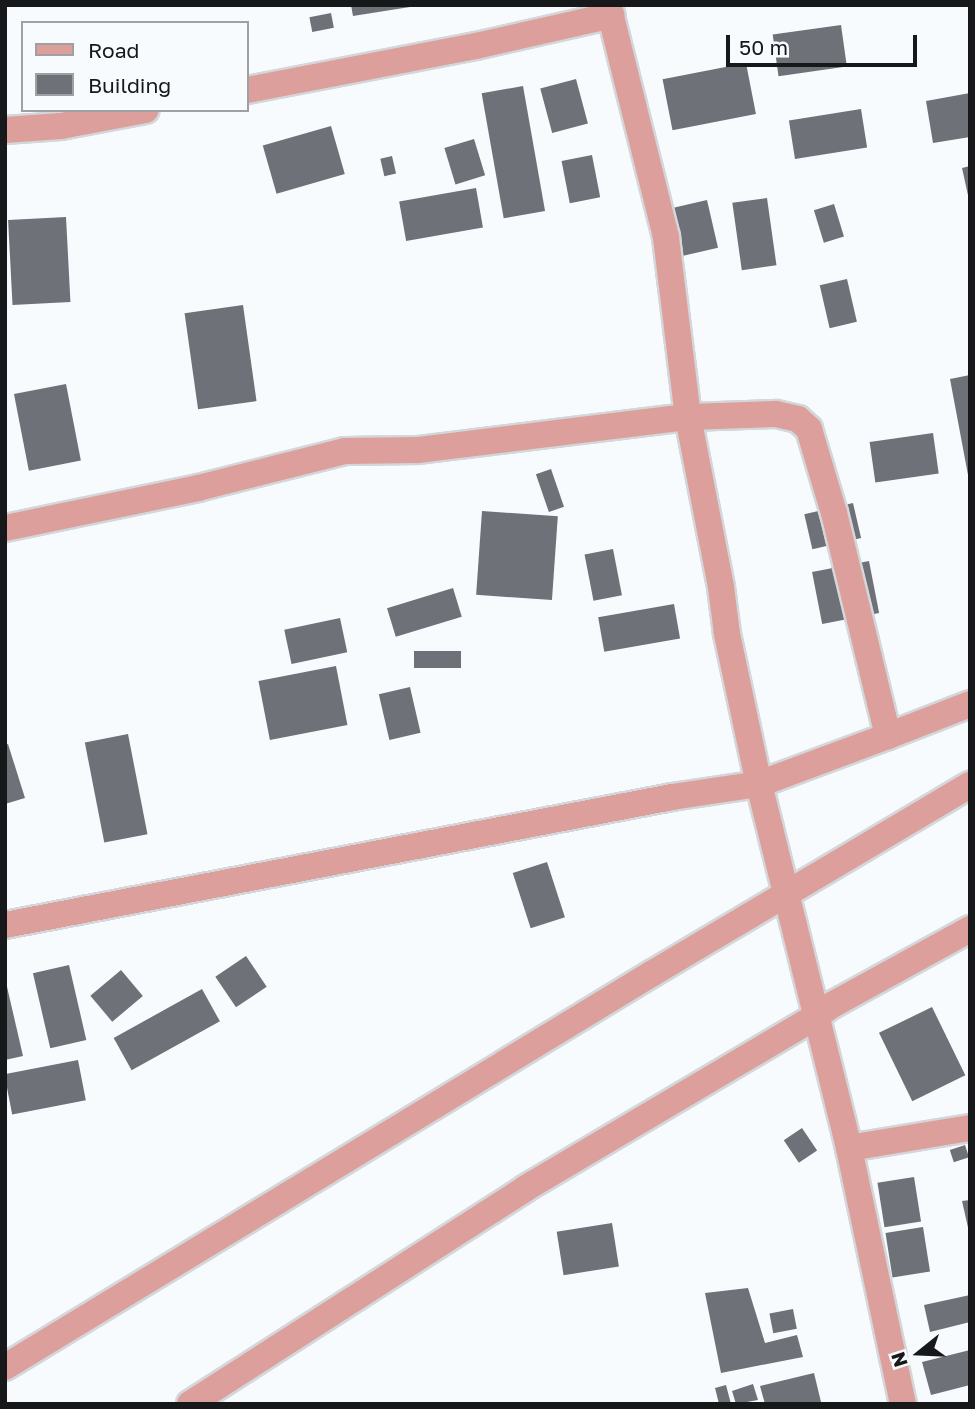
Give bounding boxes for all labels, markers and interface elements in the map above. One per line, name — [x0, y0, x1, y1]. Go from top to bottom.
legend — [21, 21, 248, 112]
scale bar — [730, 21, 921, 65]
text: 50 m — [739, 34, 788, 60]
text: Road — [88, 37, 139, 63]
text: Building — [88, 72, 171, 98]
north arrow — [884, 1318, 954, 1388]
text: N — [885, 1349, 912, 1370]

